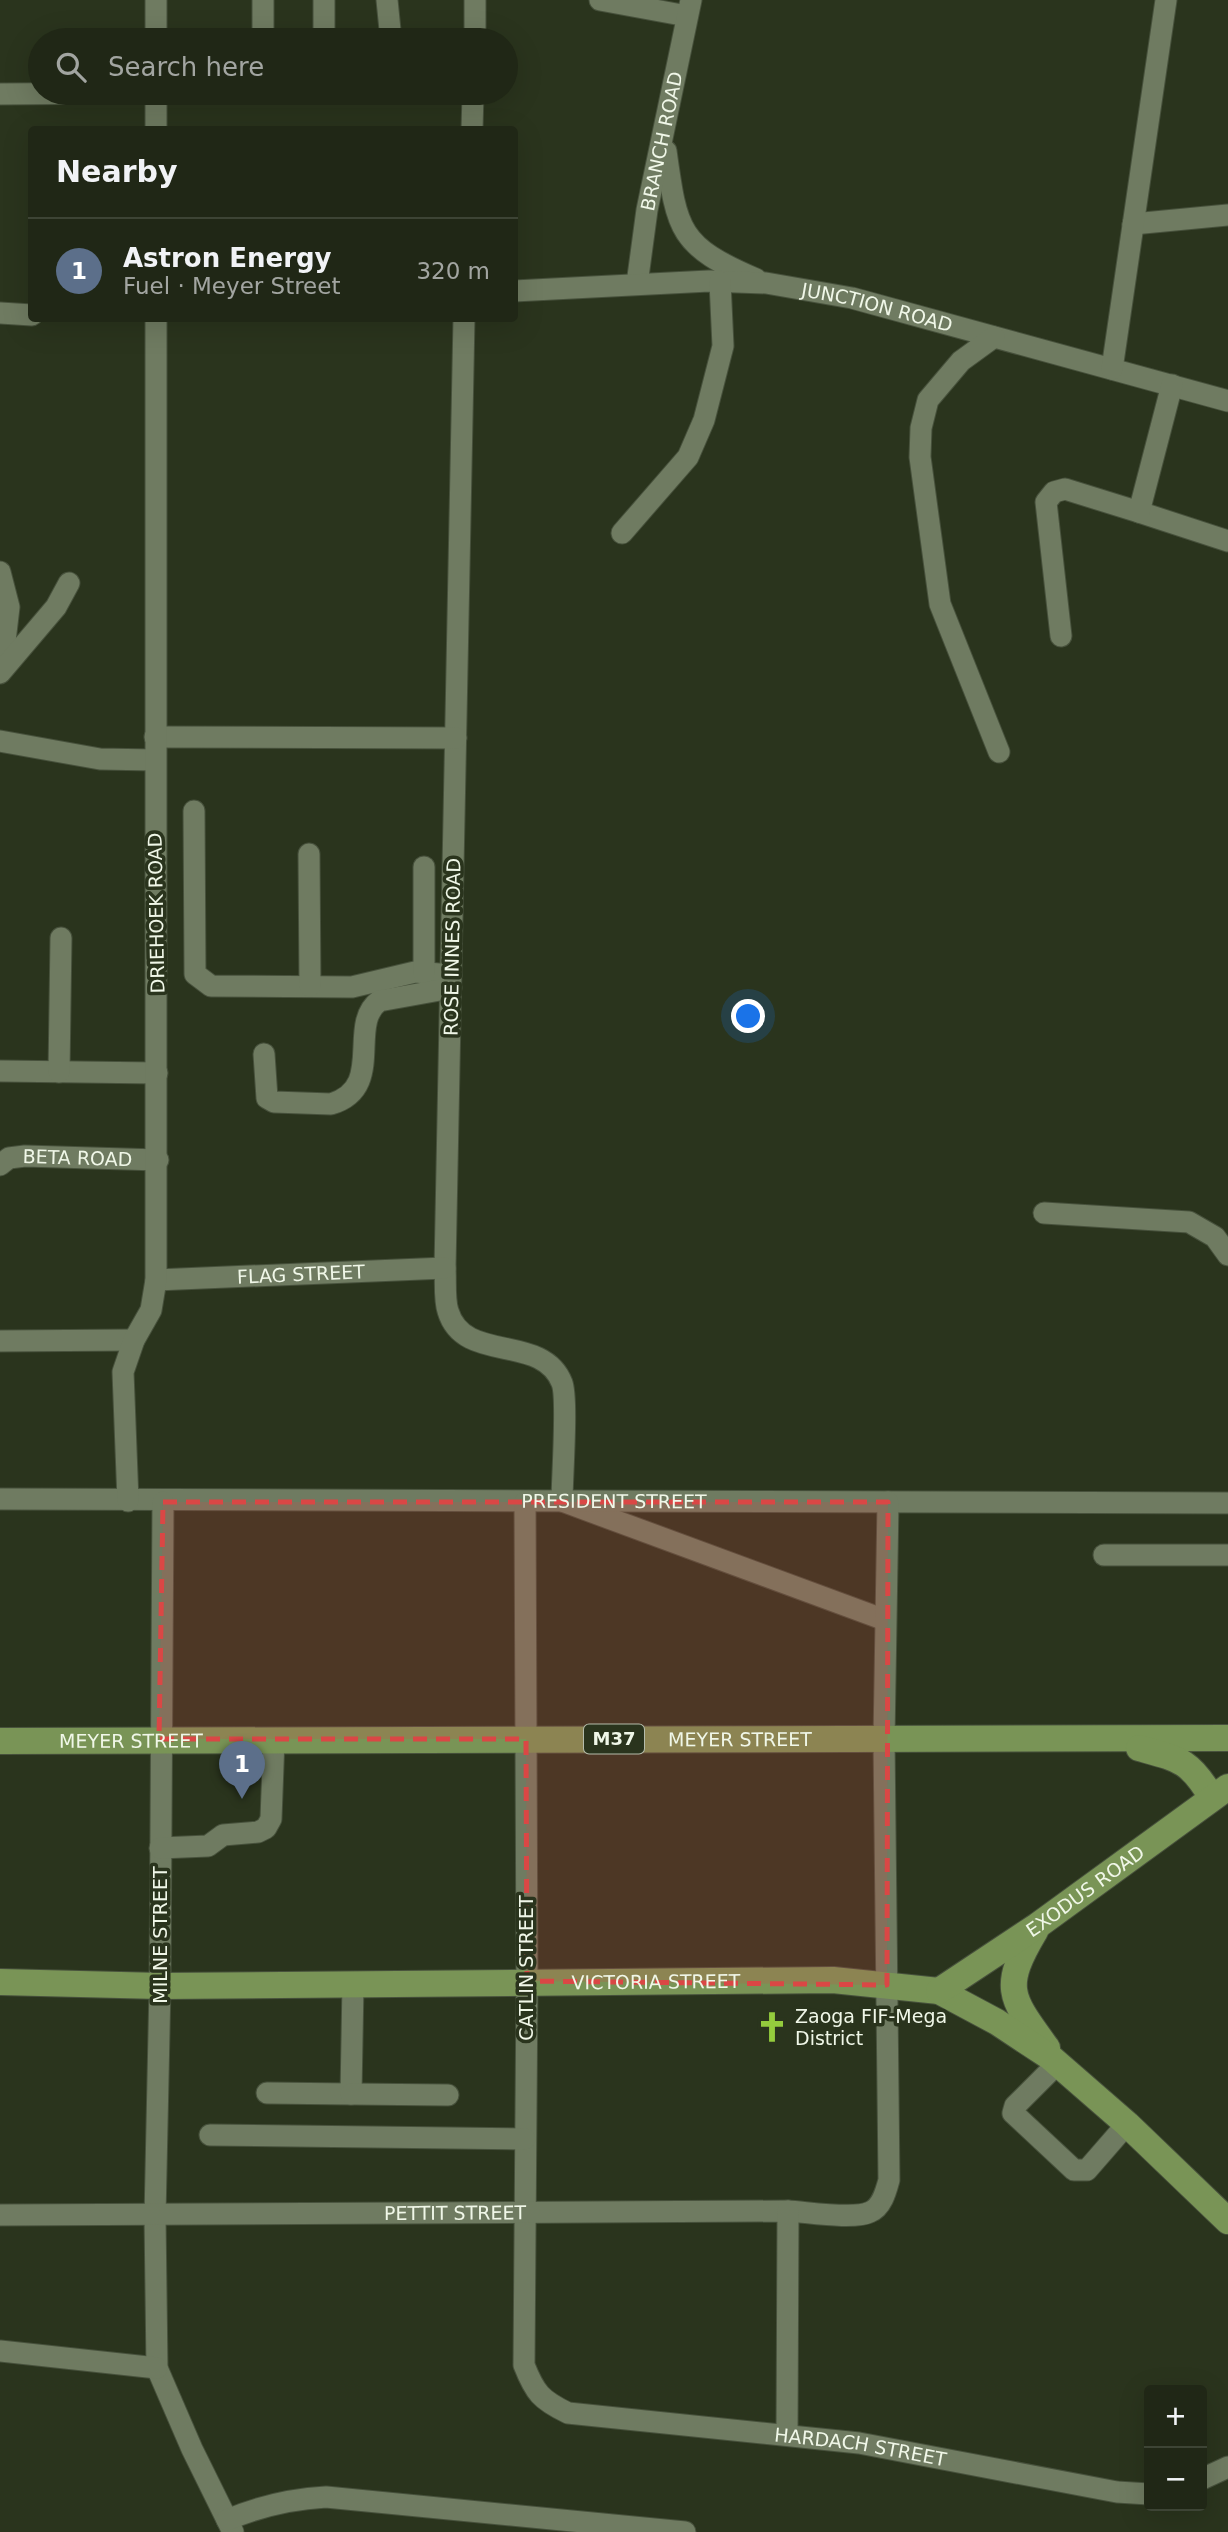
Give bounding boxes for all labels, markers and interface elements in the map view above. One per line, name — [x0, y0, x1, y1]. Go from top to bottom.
search box — [28, 28, 518, 105]
icon: search — [52, 48, 90, 86]
text: Search here — [108, 52, 264, 82]
street label: BRANCH ROAD — [636, 70, 687, 213]
text: Nearby — [56, 154, 178, 189]
text: Astron Energy — [123, 243, 332, 273]
text: 1 — [71, 258, 87, 284]
text: 320 m — [416, 258, 490, 284]
text: Fuel · Meyer Street — [123, 273, 340, 299]
street label: JUNCTION ROAD — [799, 278, 955, 336]
street label: DRIEHOEK ROAD — [144, 832, 168, 994]
street label: ROSE INNES ROAD — [439, 858, 465, 1036]
your location — [731, 999, 765, 1033]
street label: BETA ROAD — [22, 1145, 133, 1170]
street label: FLAG STREET — [237, 1260, 366, 1288]
street label: PRESIDENT STREET — [521, 1490, 707, 1512]
road number: M37 — [584, 1724, 644, 1754]
street label: MEYER STREET — [668, 1728, 812, 1750]
street label: MEYER STREET — [59, 1730, 203, 1752]
pin: 1 — [219, 1741, 265, 1799]
street label: EXODUS ROAD — [1022, 1841, 1148, 1941]
street label: MILNE STREET — [149, 1866, 171, 2004]
street label: CATLIN STREET — [515, 1895, 537, 2041]
street label: VICTORIA STREET — [571, 1970, 741, 1993]
place label: Zaoga FIF-Mega District — [795, 2005, 947, 2049]
church icon: Zaoga FIF-Mega District — [755, 2010, 789, 2044]
street label: PETTIT STREET — [384, 2201, 527, 2224]
map controls — [1144, 2385, 1207, 2511]
button: + — [1144, 2385, 1207, 2448]
street label: HARDACH STREET — [773, 2423, 949, 2470]
button: − — [1144, 2448, 1207, 2511]

